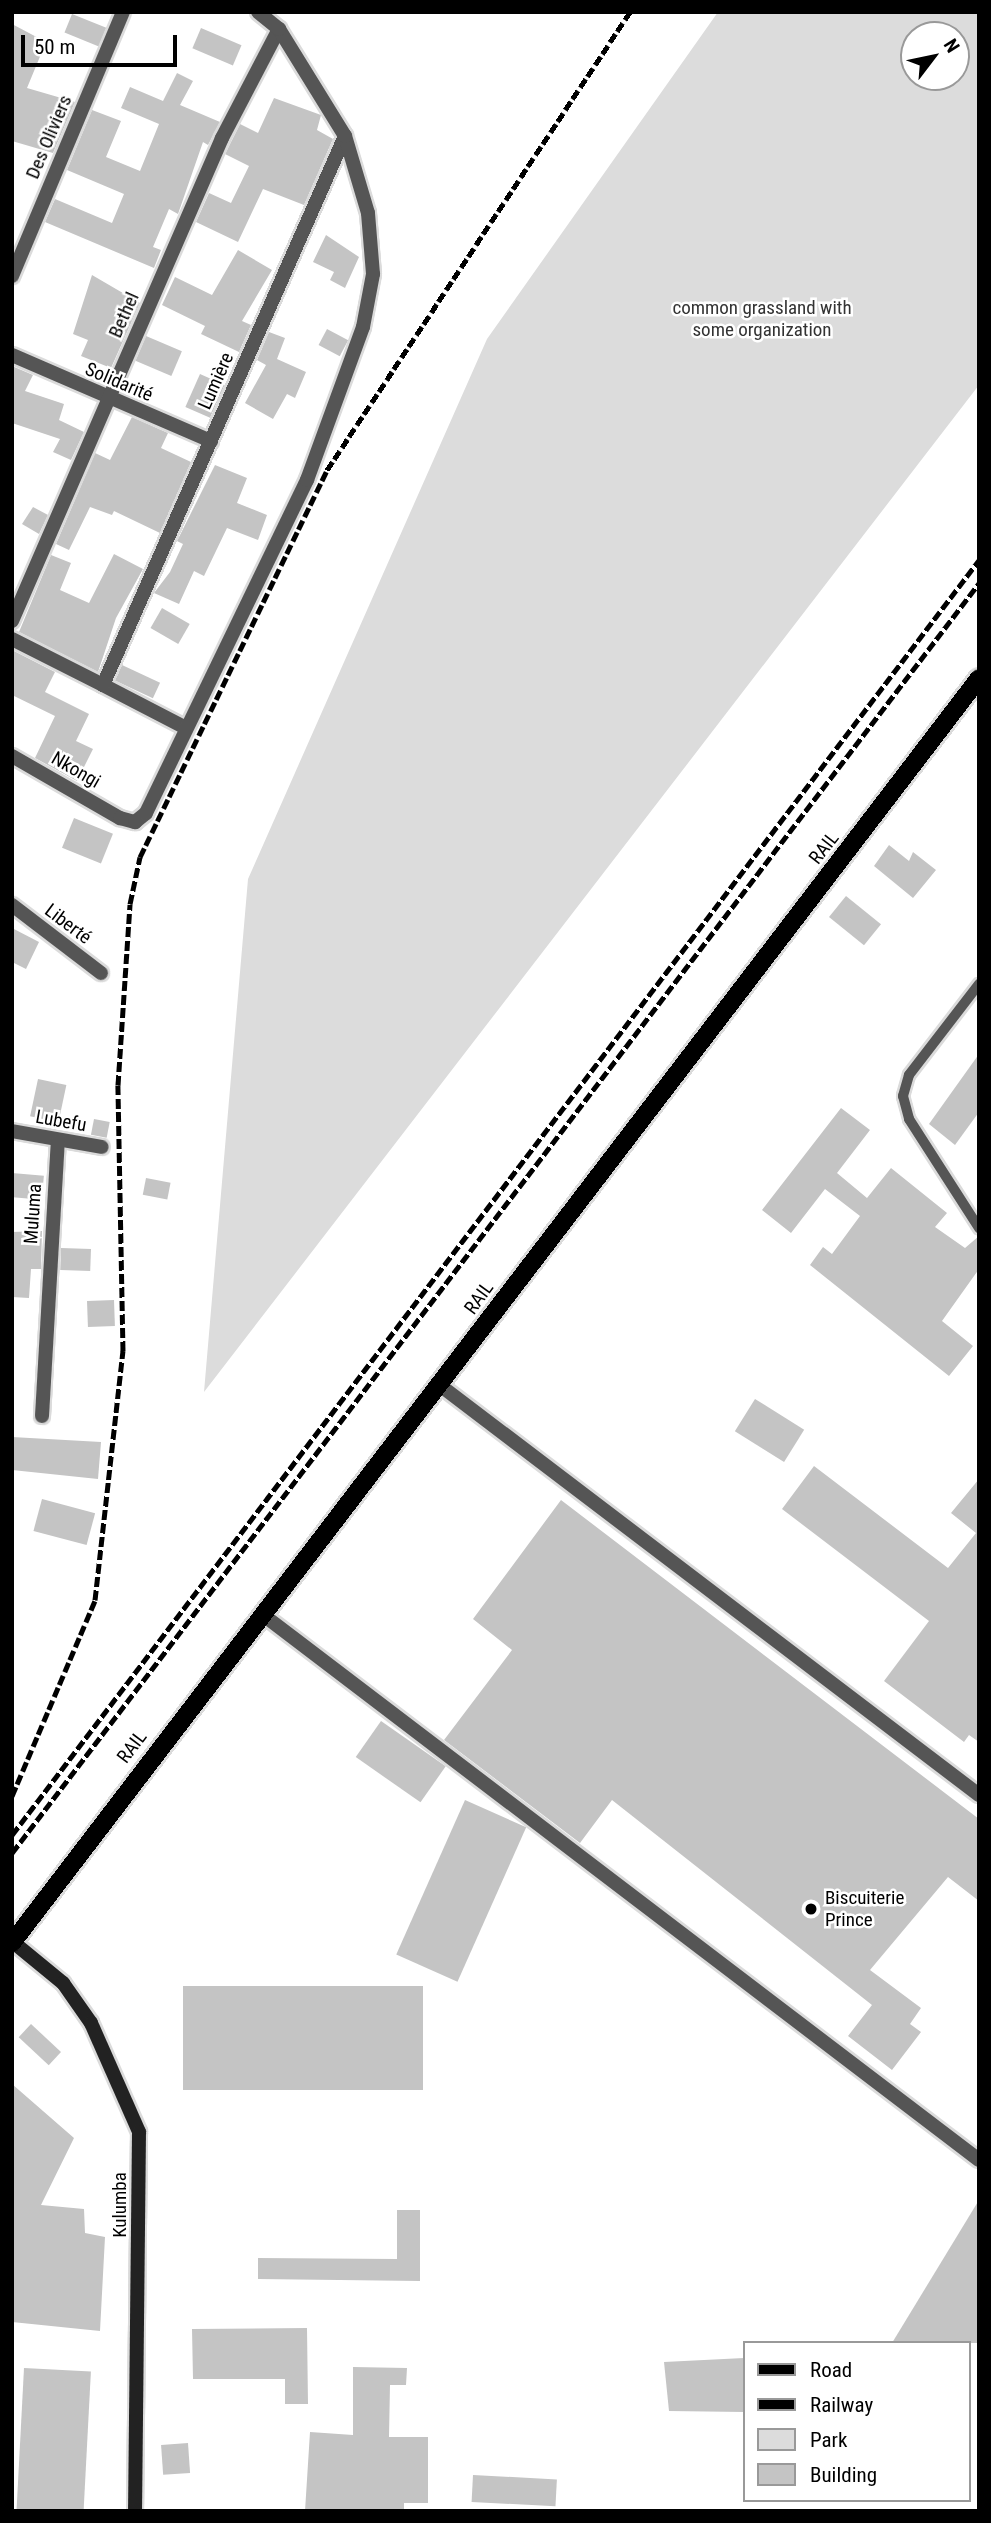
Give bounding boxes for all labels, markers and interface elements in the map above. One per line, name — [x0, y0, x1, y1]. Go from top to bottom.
scale bar — [24, 21, 180, 65]
north arrow — [900, 21, 970, 91]
text: 50 m — [34, 35, 75, 59]
text: N — [939, 35, 964, 57]
street label: Des Oliviers — [21, 92, 77, 182]
street label: Bethel — [104, 289, 144, 341]
park label: common grassland with some organization — [672, 297, 852, 341]
street label: Lumière — [193, 349, 239, 413]
street label: Solidarité — [82, 358, 156, 406]
street label: Nkongi — [47, 747, 105, 793]
street label: RAIL — [804, 827, 844, 869]
street label: Liberté — [40, 899, 96, 949]
street label: Lubefu — [34, 1105, 88, 1137]
street label: Muluma — [20, 1183, 46, 1245]
street label: RAIL — [460, 1277, 498, 1319]
street label: RAIL — [112, 1726, 152, 1768]
place label: Biscuiterie Prince — [825, 1887, 904, 1931]
marker: Biscuiterie Prince — [803, 1901, 819, 1917]
street label: Kulumba — [109, 2172, 131, 2238]
legend — [743, 2341, 970, 2502]
text: Road — [810, 2358, 852, 2382]
text: Railway — [810, 2393, 873, 2417]
text: Park — [810, 2428, 847, 2452]
text: Building — [810, 2463, 877, 2487]

